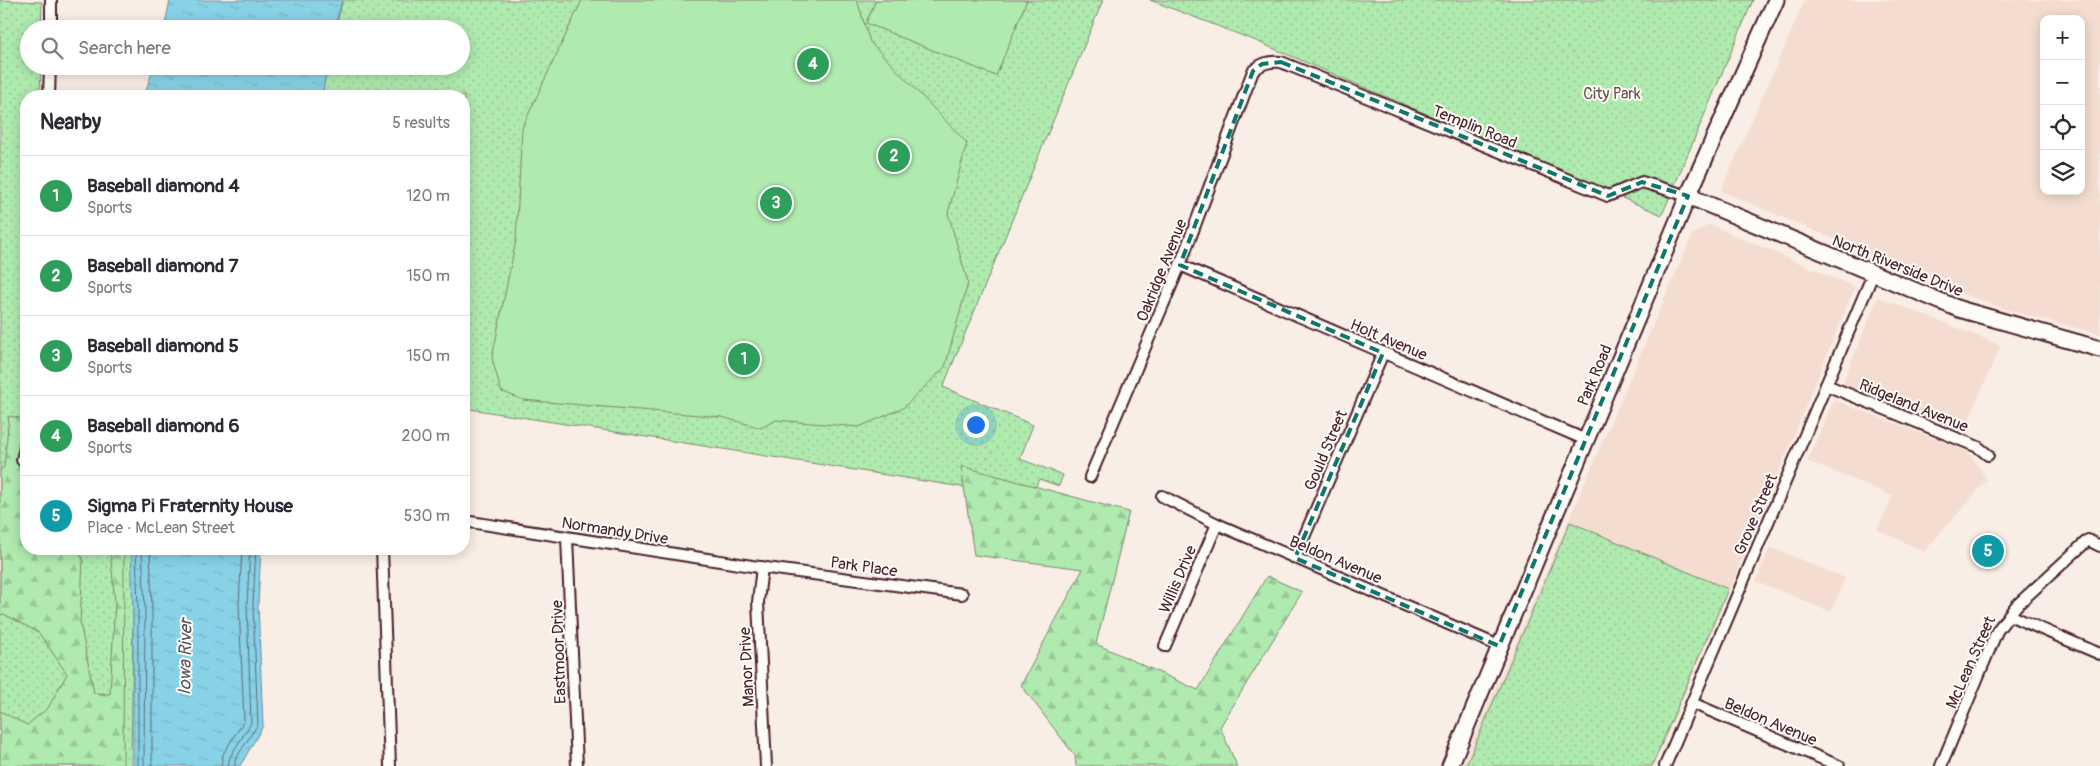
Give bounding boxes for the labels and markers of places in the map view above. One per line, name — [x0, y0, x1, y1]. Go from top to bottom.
pin: 4 — [797, 45, 829, 83]
pin: 2 — [878, 137, 910, 175]
pin: 3 — [760, 184, 792, 222]
pin: 1 — [728, 340, 760, 378]
pin: 5 — [1972, 532, 2004, 570]

